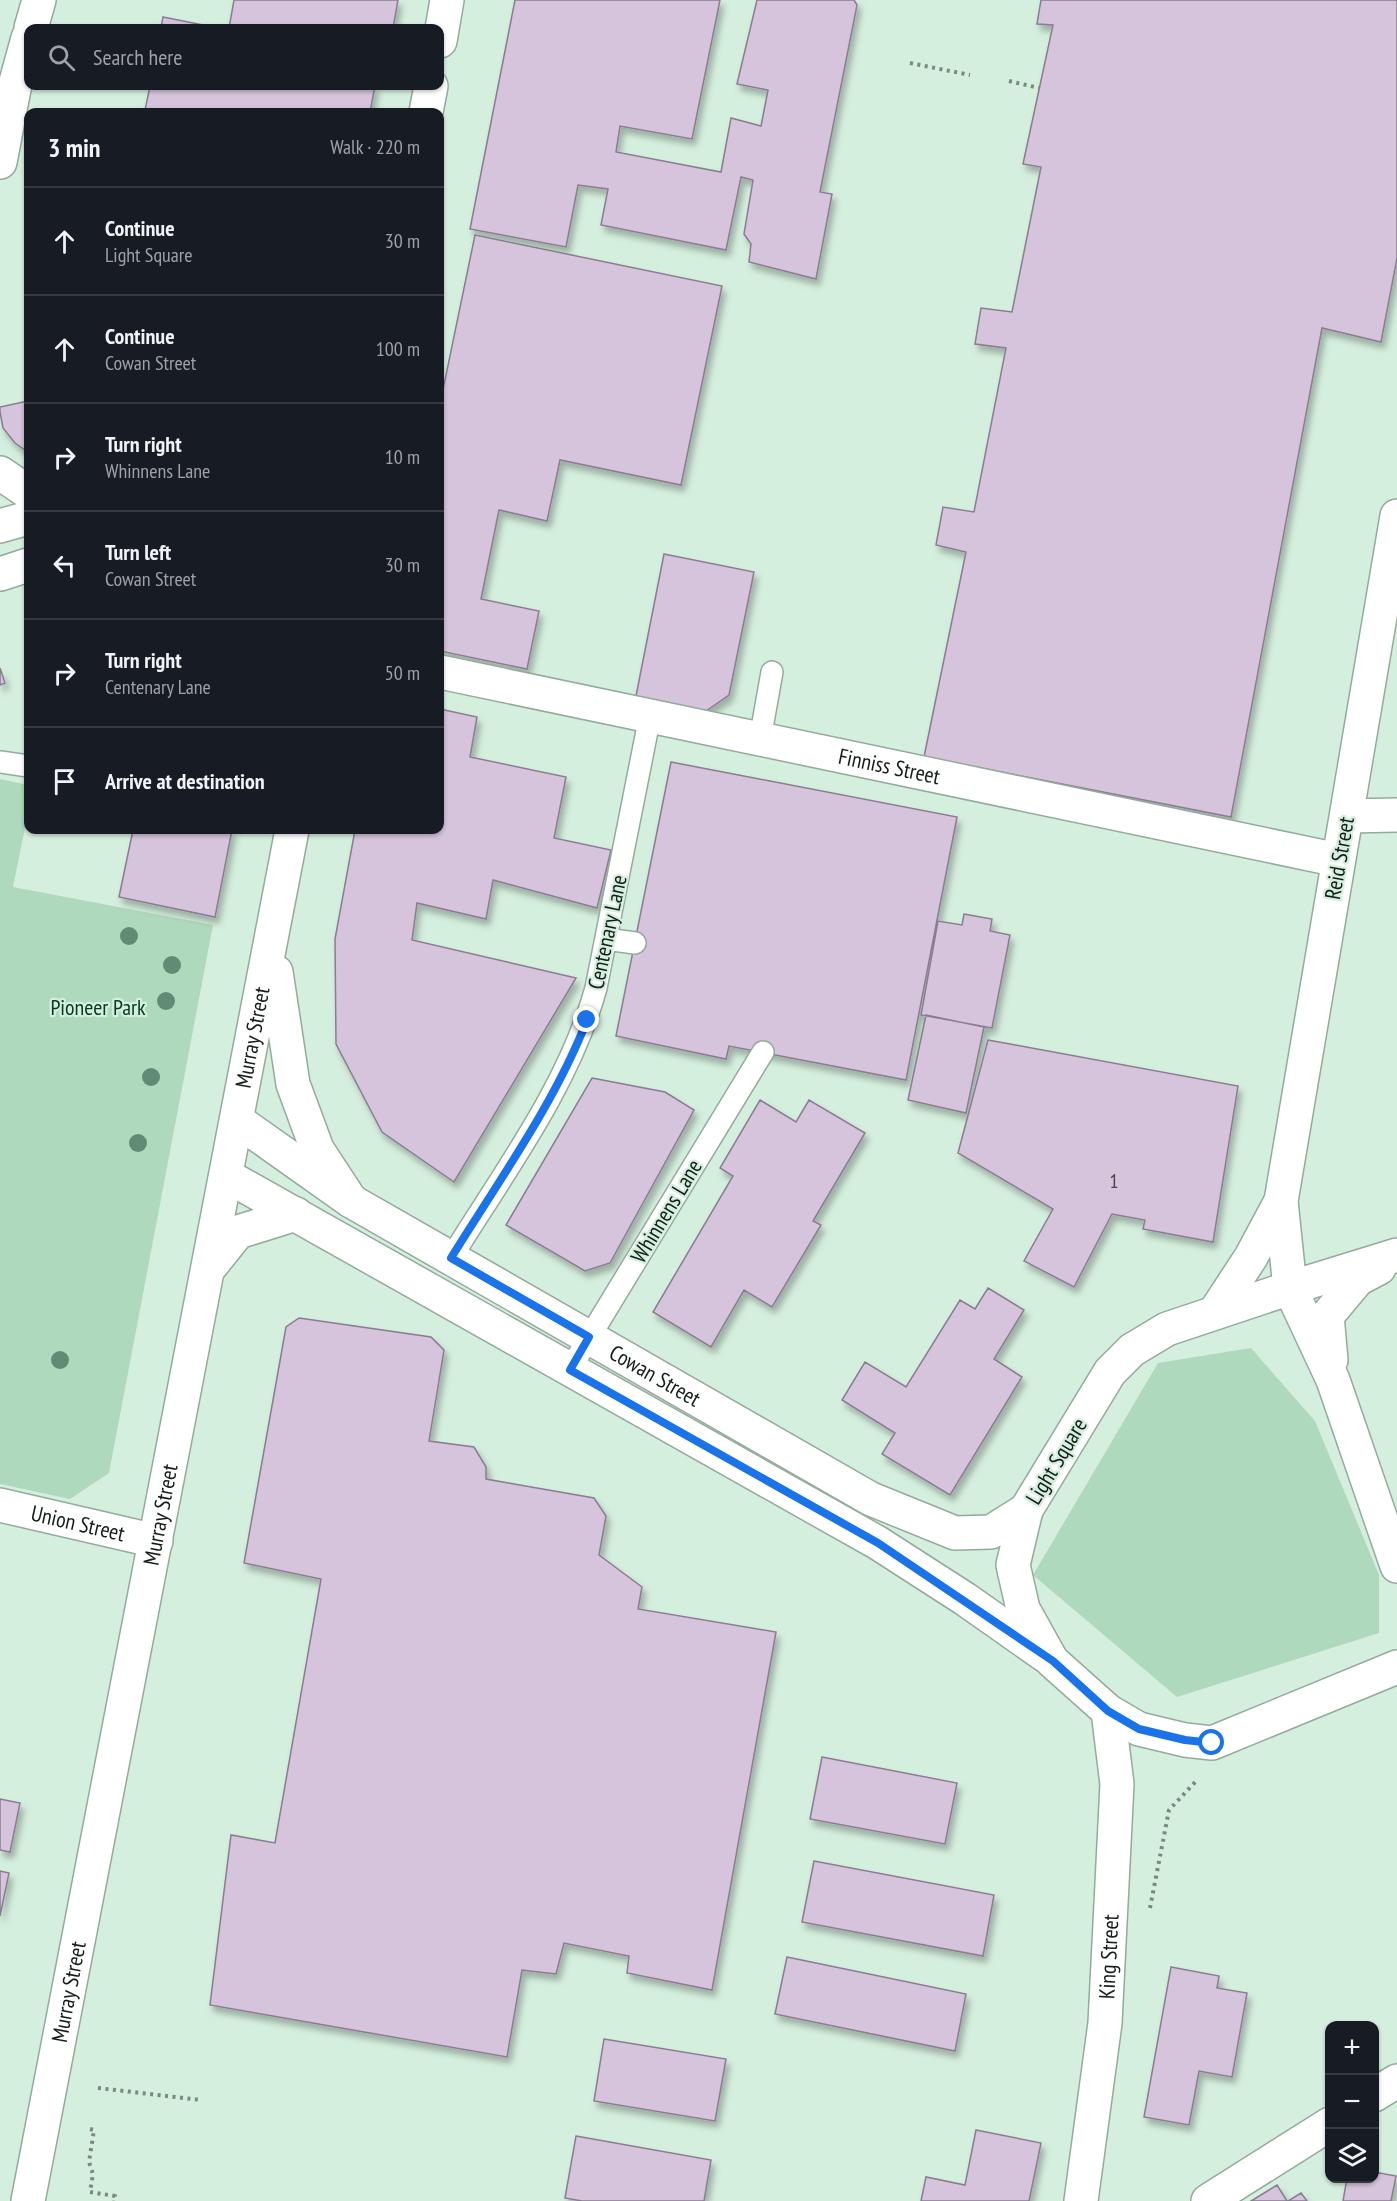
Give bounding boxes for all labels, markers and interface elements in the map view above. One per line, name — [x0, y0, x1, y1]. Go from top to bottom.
search box — [24, 24, 444, 90]
icon: search — [45, 41, 78, 74]
text: Search here — [93, 43, 182, 71]
text: 3 min — [48, 131, 101, 164]
text: Walk · 220 m — [330, 134, 420, 160]
text: Continue — [105, 214, 175, 242]
icon: ahead — [48, 225, 81, 258]
text: 30 m — [385, 228, 420, 254]
text: Light Square — [105, 242, 192, 268]
text: Continue — [105, 322, 175, 350]
icon: ahead — [48, 333, 81, 366]
text: 100 m — [376, 336, 420, 362]
text: Cowan Street — [105, 350, 196, 376]
text: Turn right — [105, 430, 182, 458]
icon: right — [48, 441, 81, 474]
text: 10 m — [385, 444, 420, 470]
text: Whinnens Lane — [105, 458, 210, 484]
text: Turn left — [105, 538, 171, 566]
icon: left — [48, 549, 81, 582]
text: 30 m — [385, 552, 420, 578]
text: Cowan Street — [105, 566, 196, 592]
text: Turn right — [105, 646, 182, 674]
icon: right — [48, 657, 81, 690]
text: 50 m — [385, 660, 420, 686]
text: Centenary Lane — [105, 674, 211, 700]
street label: Finniss Street — [836, 742, 943, 790]
icon: arrive — [48, 765, 81, 798]
text: Arrive at destination — [105, 767, 265, 795]
street label: Reid Street — [1318, 815, 1360, 901]
street label: Centenary Lane — [581, 872, 633, 992]
street label: Murray Street — [229, 984, 275, 1090]
park label: Pioneer Park — [50, 993, 146, 1021]
route end — [573, 1006, 599, 1032]
street label: Whinnens Lane — [624, 1154, 708, 1268]
house number: 1 — [1110, 1168, 1119, 1194]
street label: Cowan Street — [605, 1338, 706, 1412]
street label: Light Square — [1019, 1413, 1093, 1509]
street label: Murray Street — [137, 1462, 184, 1568]
street label: Union Street — [28, 1499, 128, 1547]
route start — [1198, 1729, 1224, 1755]
street label: King Street — [1092, 1913, 1124, 2000]
street label: Murray Street — [45, 1939, 92, 2045]
map controls — [1325, 2021, 1379, 2183]
button: + — [1325, 2021, 1379, 2075]
button: − — [1325, 2075, 1379, 2129]
button: layers — [1325, 2129, 1379, 2183]

